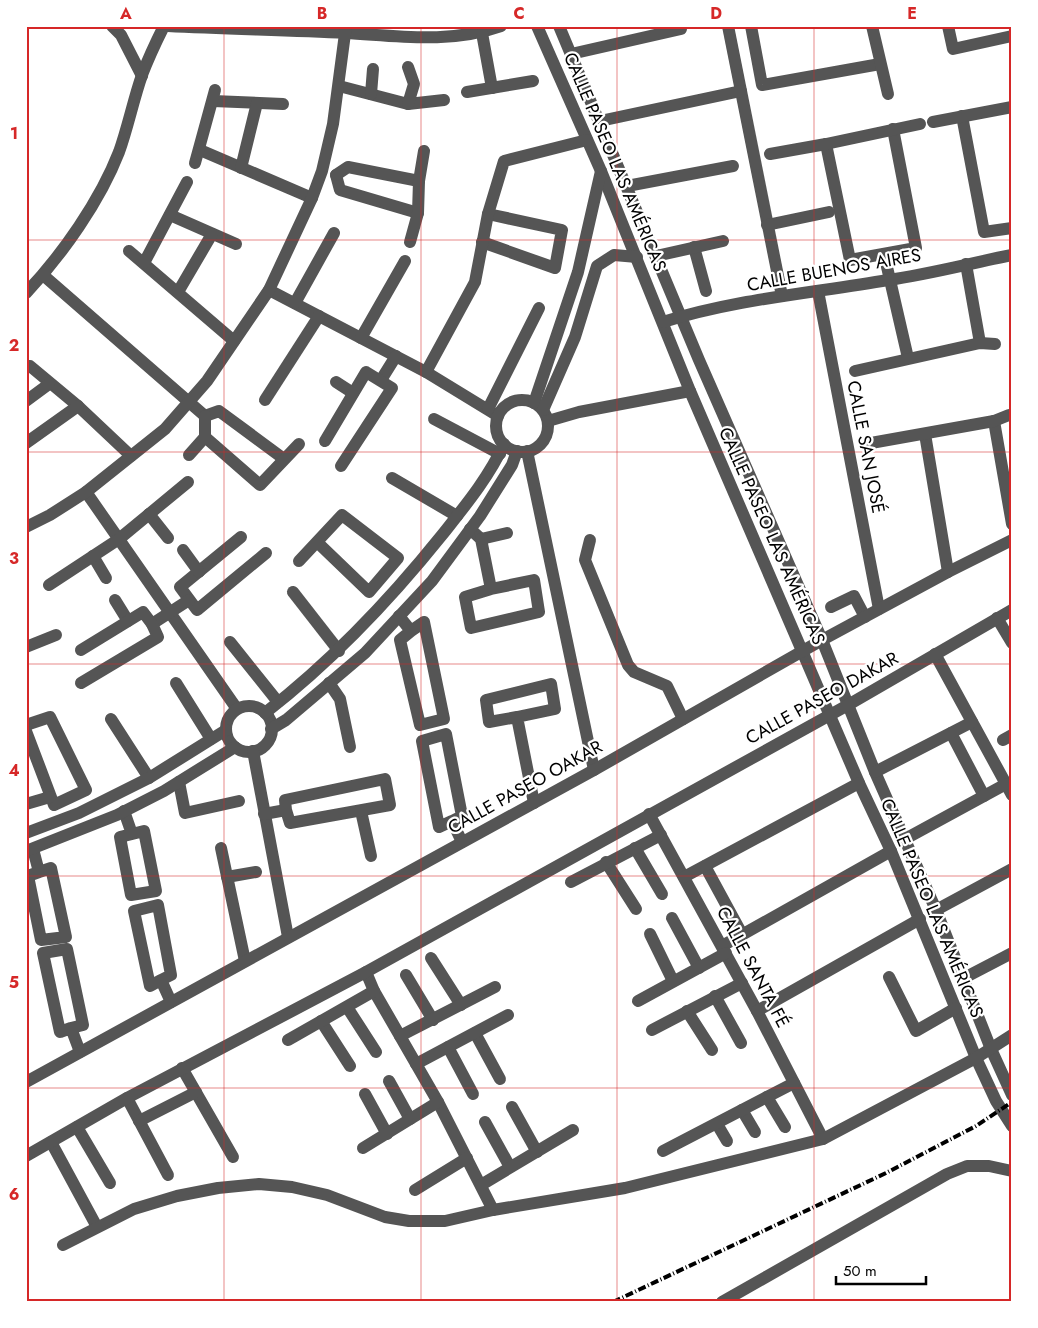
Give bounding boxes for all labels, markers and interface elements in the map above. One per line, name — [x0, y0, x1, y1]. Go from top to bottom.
text: A — [119, 2, 132, 25]
text: B — [317, 2, 327, 25]
text: C — [513, 2, 525, 25]
text: D — [710, 2, 722, 25]
text: E — [907, 2, 917, 25]
street label: CALLE PASEO LAS AMÉRICAS — [557, 48, 673, 276]
text: 1 — [10, 122, 18, 145]
street label: CALLE BUENOS AIRES — [745, 242, 923, 298]
text: 2 — [9, 334, 19, 357]
street label: CALLE SAN JOSÉ — [840, 378, 892, 516]
street label: CALLE PASEO LAS AMÉRICAS — [712, 423, 832, 649]
text: 3 — [9, 547, 19, 570]
street label: CALLE PASEO DAKAR — [741, 645, 903, 751]
street label: CALLE PASEO OAKAR — [443, 734, 607, 840]
text: 4 — [8, 759, 20, 782]
street label: CALLE PASEO LAS AMÉRICAS — [874, 794, 990, 1022]
street label: CALLE SANTA FÉ — [710, 902, 796, 1032]
text: 5 — [9, 971, 19, 994]
text: 6 — [9, 1183, 19, 1206]
scale bar — [836, 1253, 926, 1285]
text: 50 m — [843, 1260, 877, 1282]

